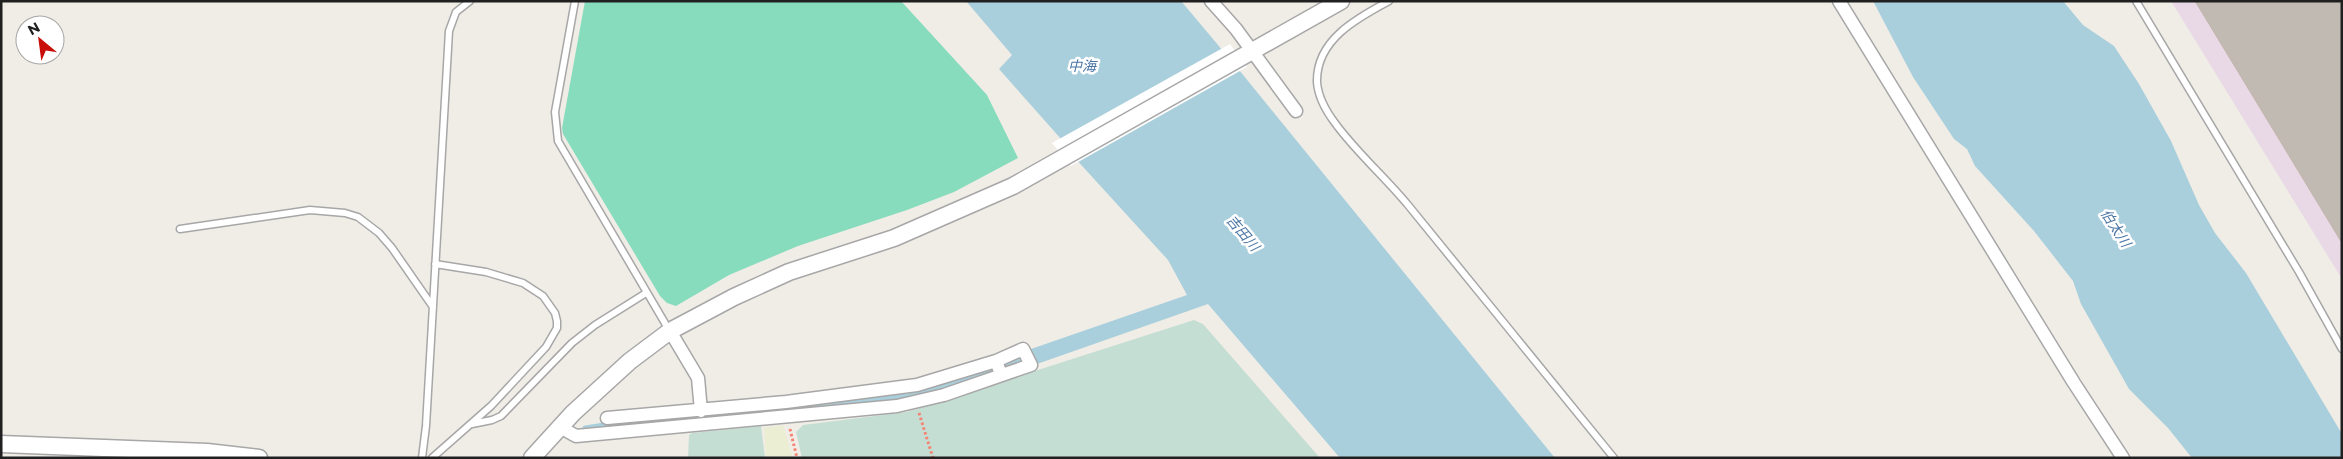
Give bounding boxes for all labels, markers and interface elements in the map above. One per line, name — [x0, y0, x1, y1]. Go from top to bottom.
north arrow — [15, 15, 65, 65]
text: N — [24, 18, 43, 39]
water label: 中海 — [1068, 57, 1098, 75]
water label: 伯太川 — [2097, 205, 2136, 252]
water label: 吉田川 — [1223, 211, 1265, 256]

